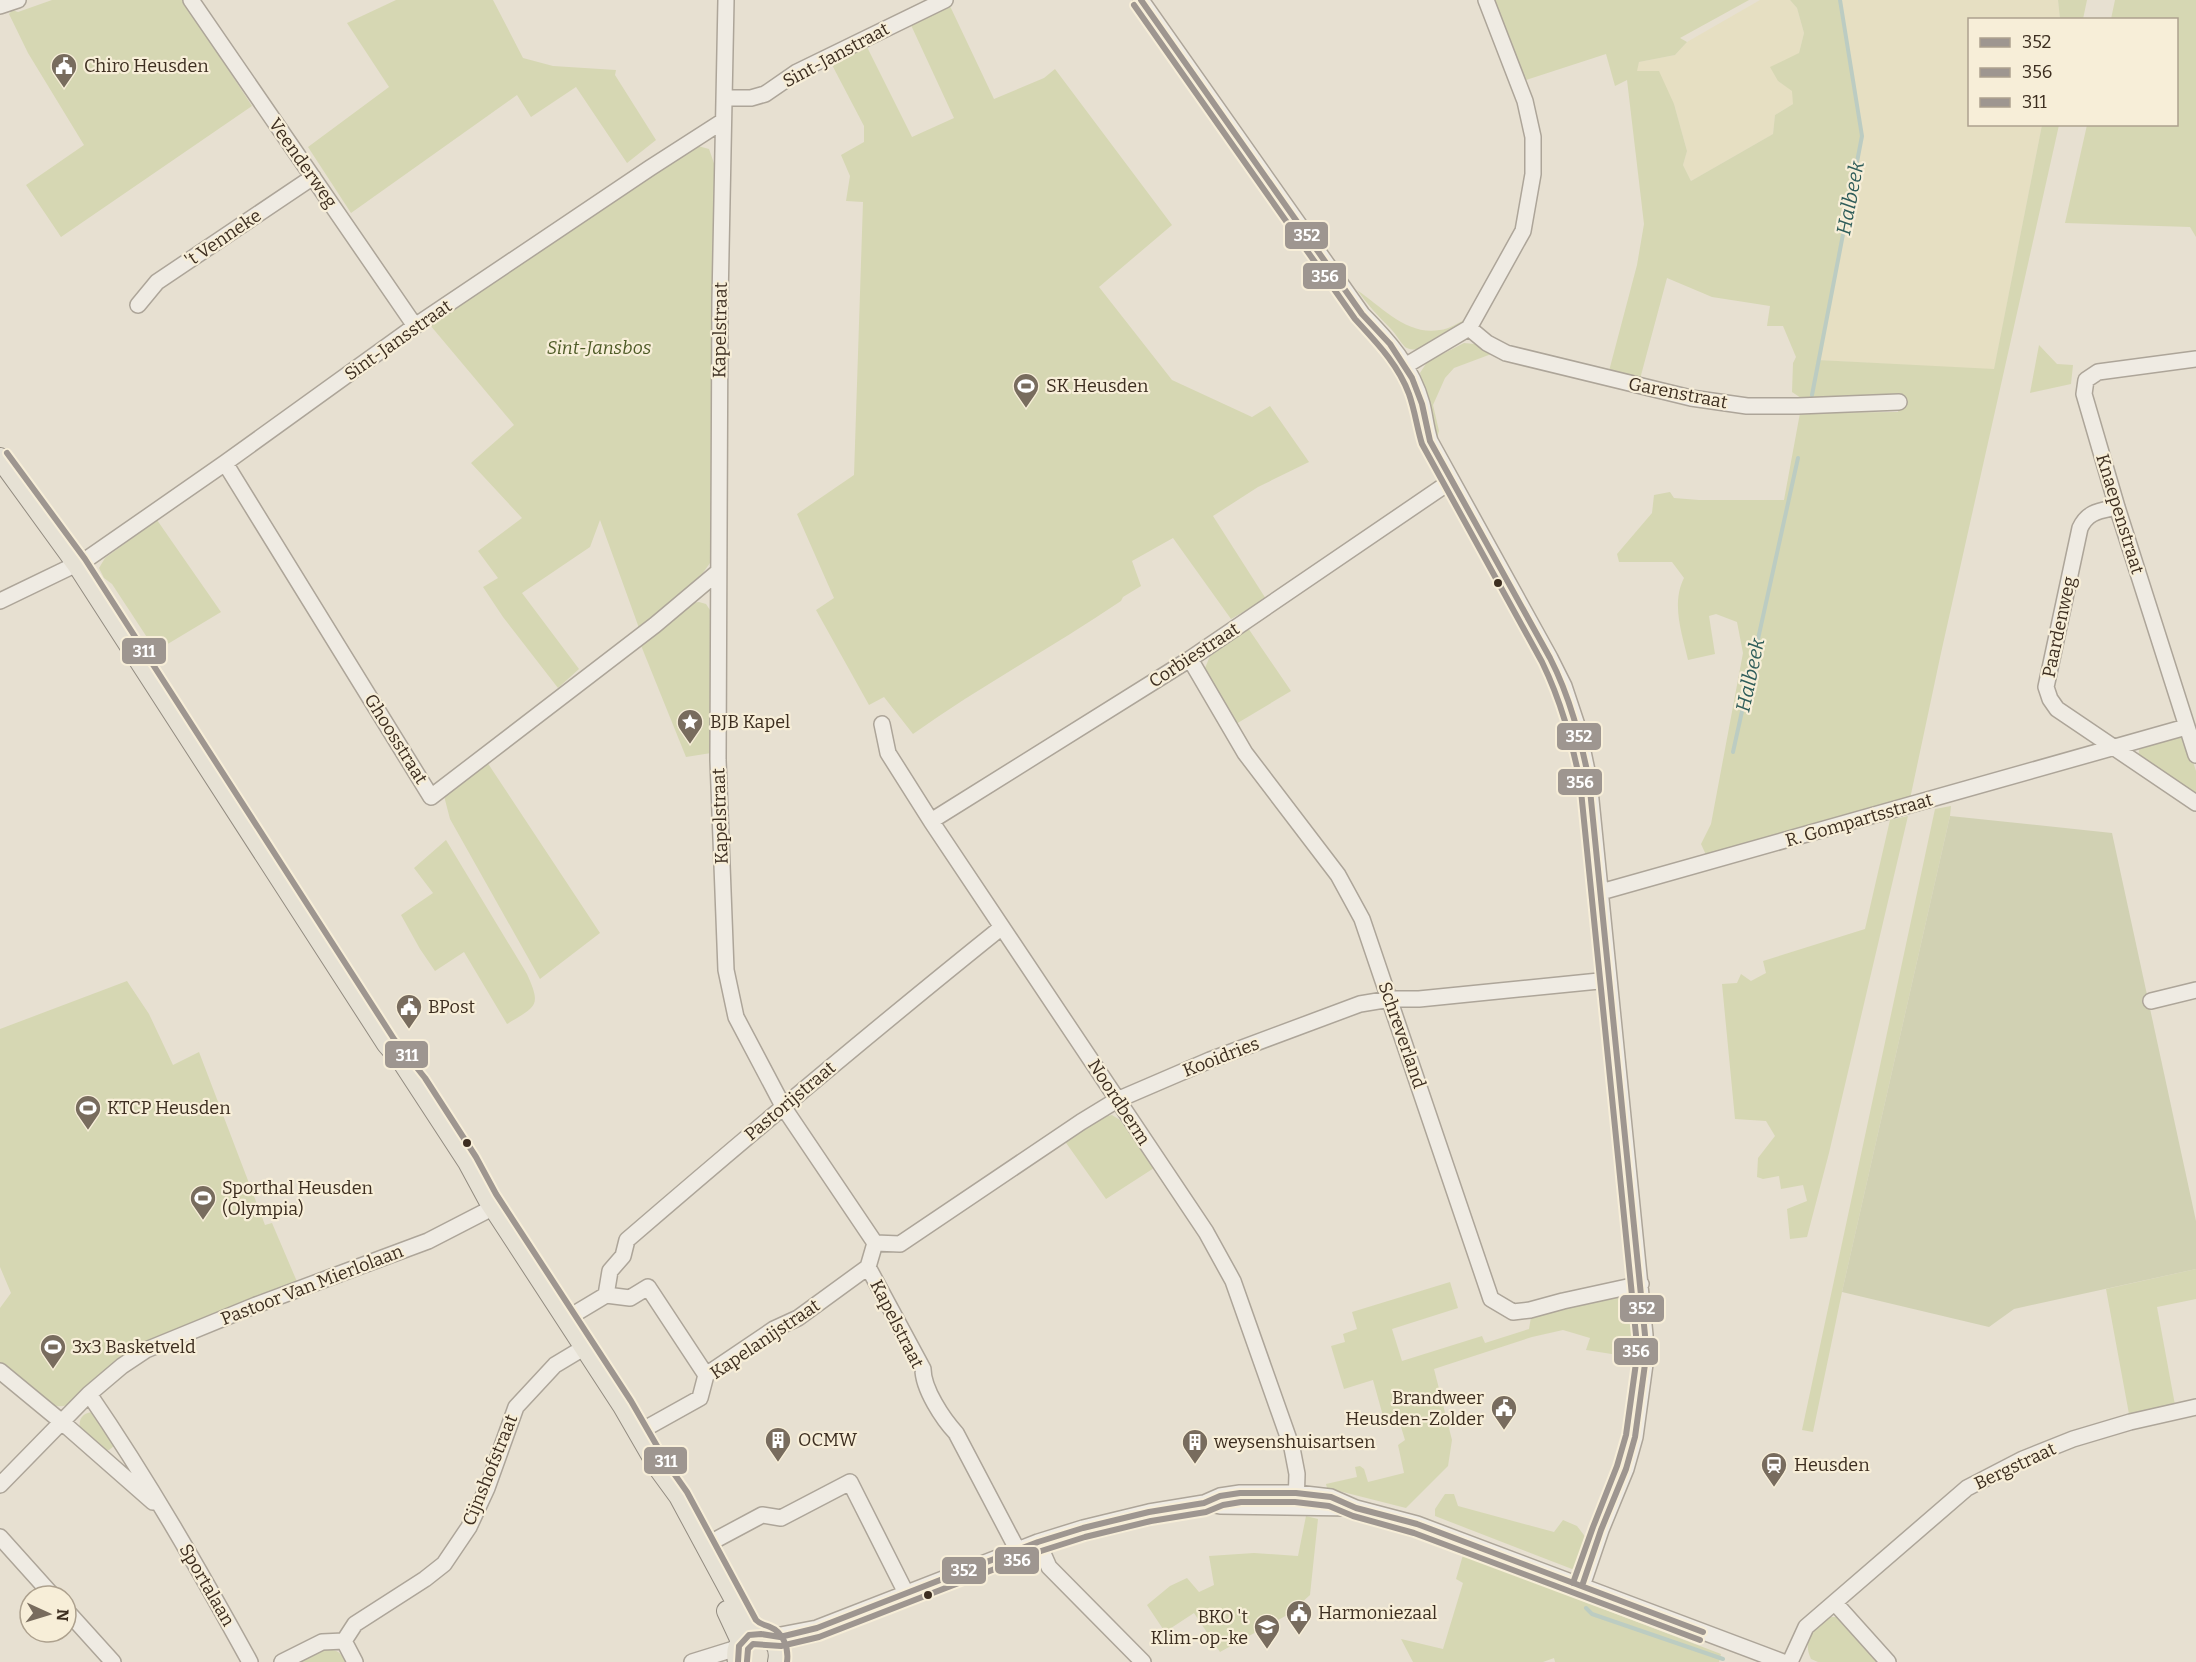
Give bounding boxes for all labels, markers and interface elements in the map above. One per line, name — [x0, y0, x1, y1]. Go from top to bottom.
street label: Sint-Janstraat — [779, 18, 893, 92]
legend — [1968, 18, 2178, 126]
text: 352 — [2022, 31, 2051, 53]
public building icon: Chiro Heusden — [49, 51, 79, 89]
place label: Chiro Heusden — [84, 55, 209, 77]
text: 356 — [2022, 61, 2052, 83]
text: 311 — [2022, 91, 2048, 113]
street label: Veenderweg — [264, 114, 342, 212]
water label: Halbeek — [1831, 159, 1869, 237]
street label: 't Venneke — [181, 204, 265, 272]
line badge: 352 — [1284, 221, 1329, 250]
text: 352 — [1294, 226, 1320, 245]
line badge: 356 — [1302, 262, 1347, 290]
text: 356 — [1311, 267, 1339, 286]
street label: Kapelstraat — [708, 281, 732, 378]
street label: Sint-Jansstraat — [340, 295, 456, 385]
park label: Sint-Jansbos — [547, 337, 652, 359]
sports icon: SK Heusden — [1011, 371, 1041, 409]
street label: Garenstraat — [1627, 373, 1730, 413]
place label: SK Heusden — [1046, 375, 1149, 397]
street label: Knaepenstraat — [2091, 451, 2149, 577]
street label: Paardenweg — [2038, 574, 2080, 680]
unlabelled marker — [1492, 577, 1504, 589]
street label: Corbiestraat — [1145, 617, 1244, 692]
water label: Halbeek — [1730, 636, 1770, 714]
line badge: 311 — [121, 637, 167, 665]
text: 311 — [132, 642, 156, 661]
street label: Ghoosstraat — [360, 690, 433, 789]
place icon: BJB Kapel — [675, 707, 705, 745]
place label: BJB Kapel — [710, 711, 790, 733]
line badge: 352 — [1556, 722, 1602, 751]
text: 352 — [1566, 727, 1592, 746]
street label: Kapelstraat — [707, 767, 733, 865]
line badge: 356 — [1557, 768, 1603, 796]
text: 356 — [1566, 773, 1594, 792]
street label: R. Gompartsstraat — [1783, 788, 1936, 852]
street label: Schreverland — [1373, 979, 1431, 1091]
public building icon: BPost — [394, 992, 424, 1030]
place label: BPost — [428, 996, 475, 1018]
street label: Kooidries — [1180, 1032, 1262, 1082]
line badge: 311 — [384, 1040, 429, 1069]
text: 311 — [395, 1046, 419, 1065]
street label: Noordberm — [1083, 1055, 1155, 1149]
street label: Pastorijstraat — [740, 1056, 840, 1145]
sports icon: KTCP Heusden — [73, 1093, 103, 1131]
place label: KTCP Heusden — [107, 1097, 231, 1119]
unlabelled marker — [461, 1137, 473, 1149]
place label: Sporthal Heusden (Olympia) — [222, 1177, 374, 1220]
sports icon: Sporthal Heusden (Olympia) — [188, 1183, 218, 1221]
street label: Pastoor Van Mierlolaan — [218, 1240, 407, 1330]
street label: Kapelstraat — [865, 1276, 929, 1372]
street label: Kapelanijstraat — [706, 1294, 824, 1384]
line badge: 352 — [1619, 1294, 1665, 1323]
text: 352 — [1629, 1299, 1655, 1318]
sports icon: 3x3 Basketveld — [38, 1332, 68, 1370]
place label: 3x3 Basketveld — [72, 1336, 196, 1358]
line badge: 356 — [1613, 1337, 1659, 1366]
text: 356 — [1622, 1342, 1650, 1361]
place label: Brandweer Heusden-Zolder — [1345, 1387, 1484, 1430]
public building icon: Brandweer Heusden-Zolder — [1489, 1393, 1519, 1431]
street label: Cijnshofstraat — [458, 1411, 522, 1529]
building icon: OCMW — [763, 1425, 793, 1463]
building icon: weysenshuisartsen — [1180, 1427, 1210, 1465]
place label: OCMW — [798, 1429, 858, 1451]
place label: weysenshuisartsen — [1213, 1431, 1376, 1453]
street label: Bergstraat — [1971, 1437, 2060, 1494]
line badge: 311 — [643, 1446, 688, 1475]
station icon: Heusden — [1759, 1450, 1789, 1488]
text: 311 — [654, 1452, 678, 1471]
place label: Heusden — [1794, 1454, 1870, 1476]
street label: Sportalaan — [175, 1540, 240, 1631]
line badge: 356 — [994, 1546, 1040, 1575]
text: 356 — [1003, 1551, 1031, 1570]
line badge: 352 — [941, 1556, 987, 1585]
text: 352 — [951, 1561, 977, 1580]
north arrow — [18, 1584, 78, 1644]
unlabelled marker — [922, 1589, 934, 1601]
public building icon: Harmoniezaal — [1284, 1598, 1314, 1636]
place label: Harmoniezaal — [1318, 1602, 1437, 1624]
place label: BKO 't Klim-op-ke — [1151, 1606, 1248, 1649]
text: N — [53, 1608, 72, 1622]
school or university icon: BKO 't Klim-op-ke — [1252, 1612, 1282, 1650]

